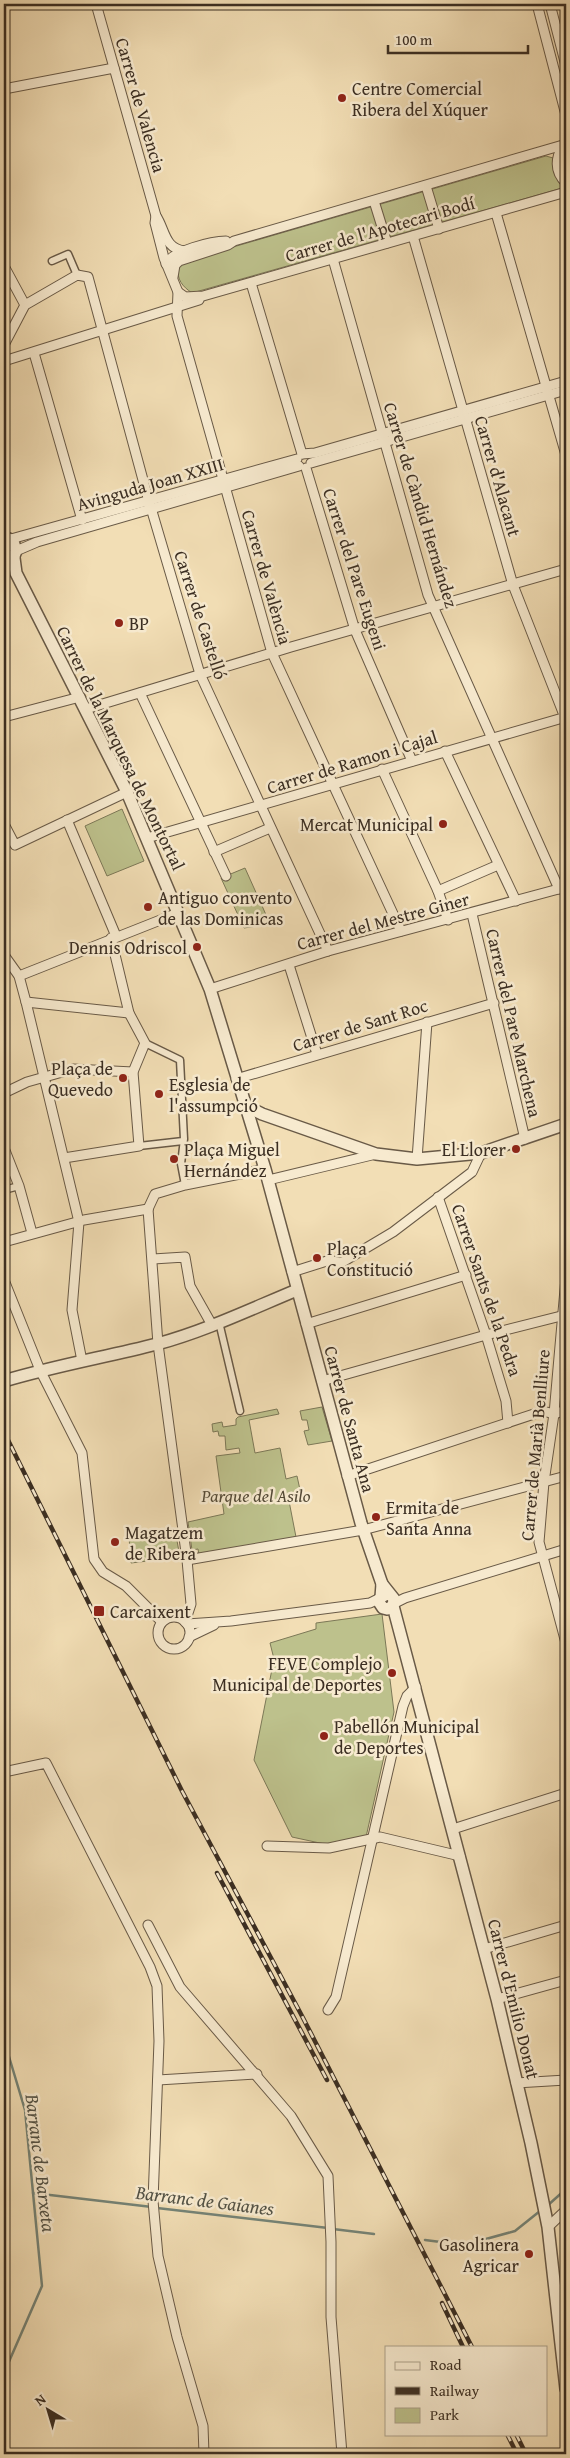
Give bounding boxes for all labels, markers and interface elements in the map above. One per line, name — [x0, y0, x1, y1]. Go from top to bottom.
scale bar — [388, 22, 528, 54]
text: 100 m — [395, 29, 433, 50]
street label: Carrer de Valencia — [109, 34, 173, 176]
place label: Centre Comercial Ribera del Xúquer — [352, 75, 489, 123]
marker: Centre Comercial Ribera del Xúquer — [336, 92, 348, 104]
street label: Carrer de l'Apotecari Bodí — [282, 189, 479, 269]
street label: Carrer de Càndid Hernández — [377, 399, 465, 611]
street label: Carrer d'Alacant — [468, 413, 528, 540]
street label: Avinguda Joan XXIII — [74, 450, 226, 518]
street label: Carrer del Pare Eugeni — [316, 485, 394, 653]
street label: Carrer de València — [235, 506, 299, 648]
street label: Carrer de Castelló — [167, 547, 235, 683]
place label: BP — [129, 610, 149, 637]
marker: BP — [113, 617, 125, 629]
street label: Carrer de la Marquesa de Montortal — [50, 621, 192, 875]
street label: Carrer de Ramon i Cajal — [263, 723, 441, 801]
place label: Mercat Municipal — [300, 811, 433, 838]
marker: Mercat Municipal — [437, 818, 449, 830]
place label: Antiguo convento de las Dominicas — [158, 884, 292, 932]
street label: Carrer del Mestre Giner — [294, 885, 473, 957]
marker: Antiguo convento de las Dominicas — [142, 901, 154, 913]
street label: Carrer del Pare Marchena — [479, 926, 549, 1120]
place label: Dennis Odriscol — [69, 934, 187, 961]
marker: Dennis Odriscol — [191, 941, 203, 953]
street label: Carrer de Sant Roc — [289, 992, 431, 1058]
place label: Plaça de Quevedo — [48, 1055, 113, 1103]
place label: Esglesia de l'assumpció — [169, 1071, 258, 1119]
marker: Plaça de Quevedo — [117, 1072, 129, 1084]
marker: Esglesia de l'assumpció — [153, 1088, 165, 1100]
place label: Plaça Miguel Hernández — [184, 1136, 280, 1184]
place label: El Llorer — [442, 1136, 507, 1163]
marker: El Llorer — [510, 1143, 522, 1155]
marker: Plaça Miguel Hernández — [168, 1153, 180, 1165]
street label: Carrer Sants de la Pedra — [445, 1200, 529, 1380]
place label: Plaça Constitució — [327, 1235, 413, 1283]
marker: Plaça Constitució — [311, 1252, 323, 1264]
street label: Carrer de Santa Ana — [317, 1343, 383, 1496]
street label: Carrer de Marià Benlliure — [513, 1348, 557, 1542]
park label: Parque del Asilo — [200, 1482, 311, 1509]
place label: Ermita de Santa Anna — [386, 1494, 472, 1542]
marker: Ermita de Santa Anna — [370, 1511, 382, 1523]
place label: Magatzem de Ribera — [125, 1519, 203, 1567]
marker: Magatzem de Ribera — [109, 1536, 121, 1548]
place label: Carcaixent — [110, 1598, 191, 1625]
marker: Carcaixent — [92, 1604, 106, 1618]
place label: FEVE Complejo Municipal de Deportes — [212, 1650, 382, 1698]
marker: FEVE Complejo Municipal de Deportes — [386, 1667, 398, 1679]
place label: Pabellón Municipal de Deportes — [334, 1713, 479, 1761]
marker: Pabellón Municipal de Deportes — [318, 1730, 330, 1742]
street label: Carrer d'Emilio Donat — [481, 1916, 547, 2083]
water label: Barranc de Barxeta — [19, 2091, 63, 2234]
water label: Barranc de Gaianes — [133, 2178, 276, 2222]
place label: Gasolinera Agricar — [439, 2231, 520, 2279]
marker: Gasolinera Agricar — [523, 2248, 535, 2260]
legend — [385, 2346, 548, 2436]
text: Road — [430, 2354, 461, 2375]
text: Railway — [430, 2380, 480, 2401]
north arrow — [22, 2386, 72, 2436]
text: N — [30, 2389, 50, 2411]
text: Park — [430, 2404, 459, 2425]

